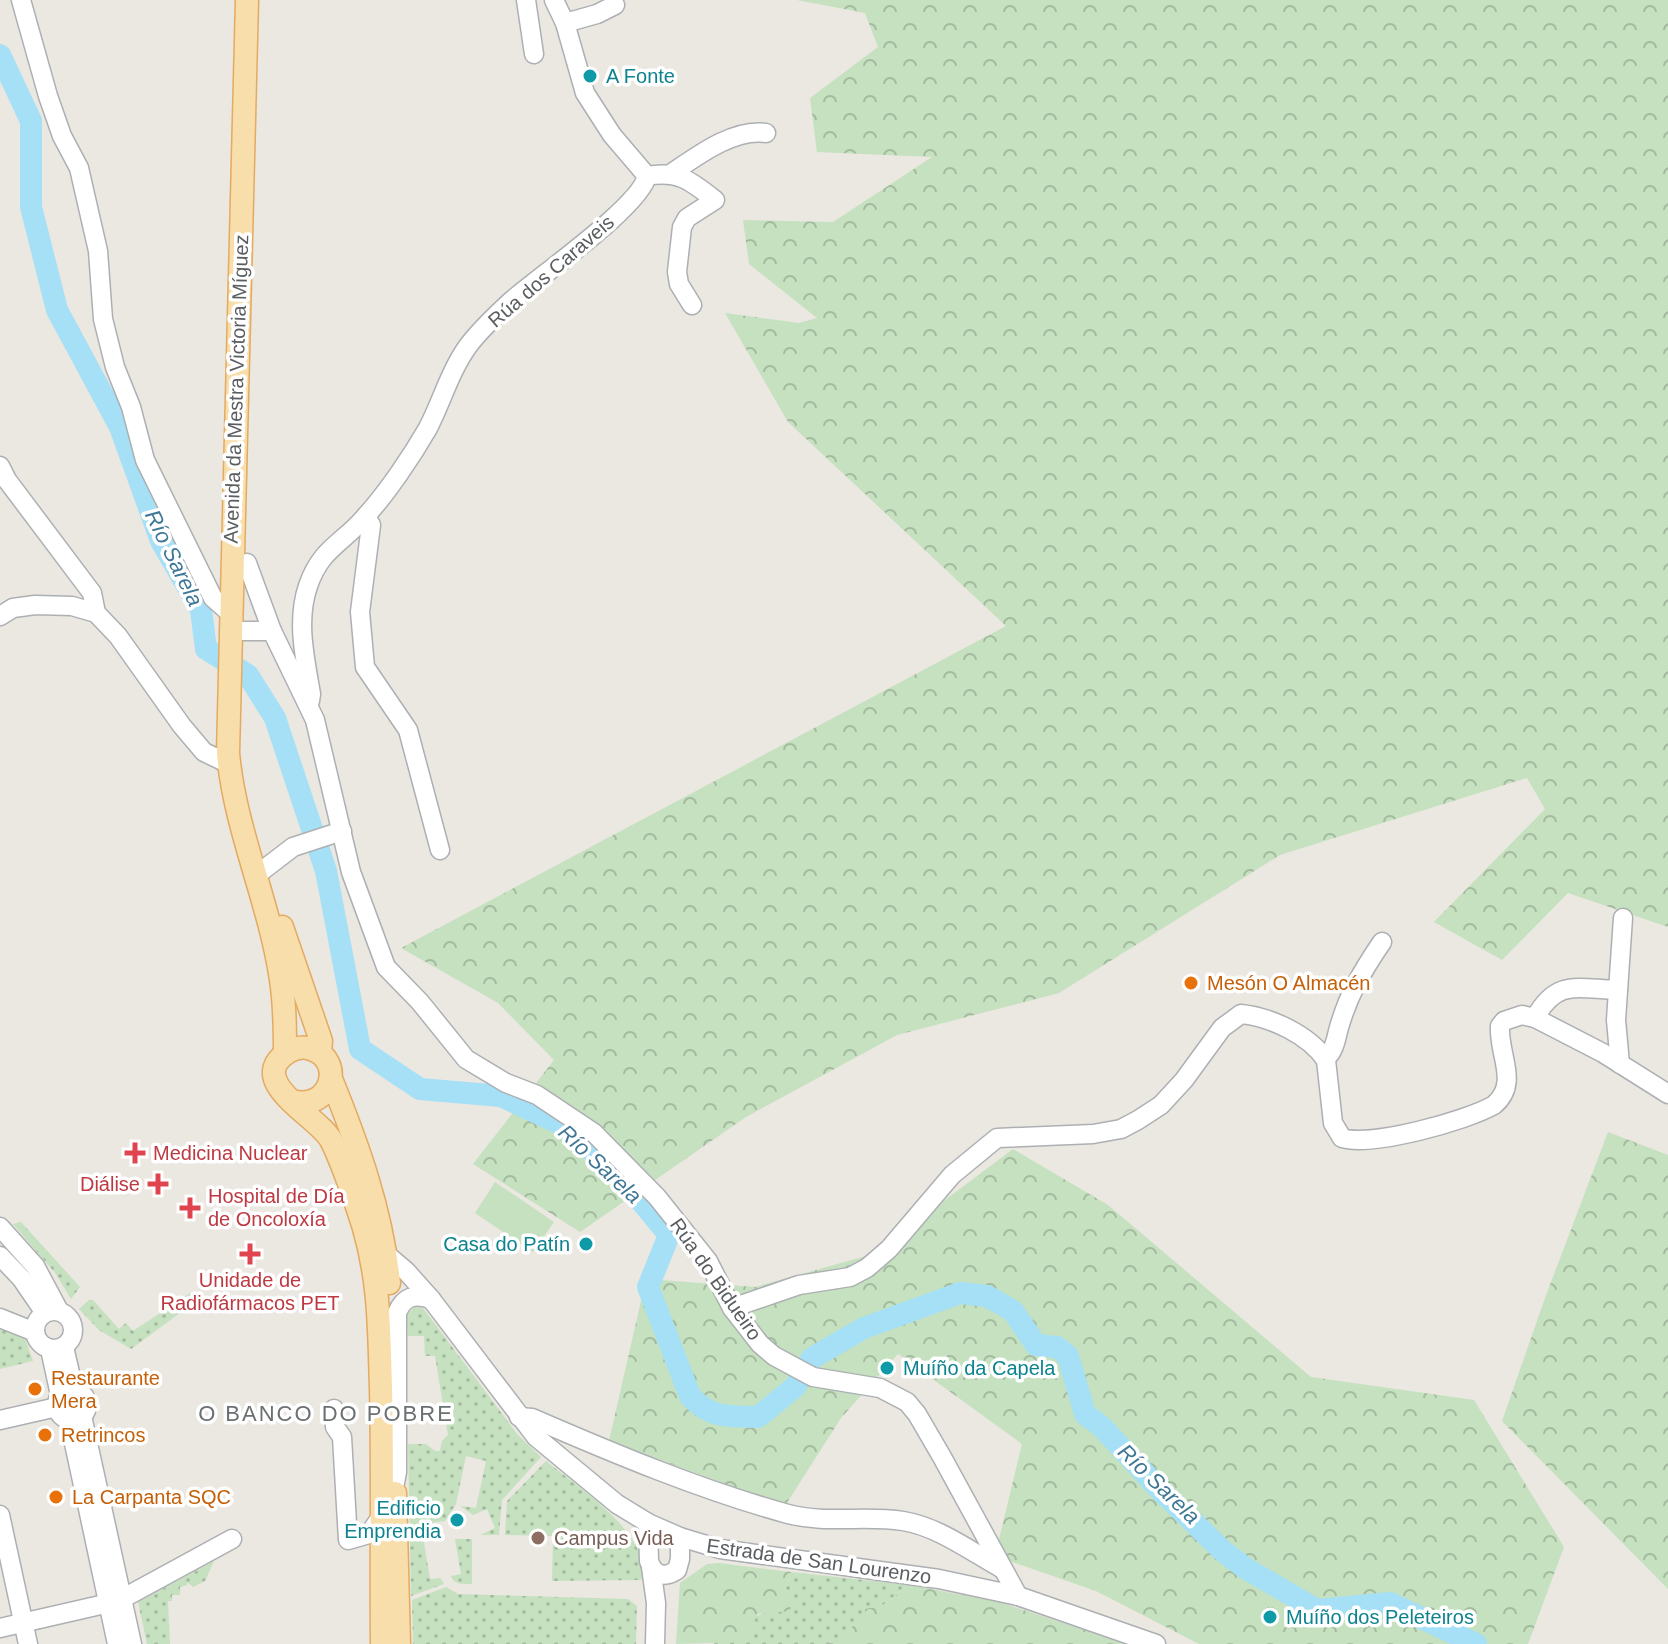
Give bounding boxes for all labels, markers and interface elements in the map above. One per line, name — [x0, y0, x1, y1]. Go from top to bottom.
place label: A Fonte — [606, 65, 675, 87]
marker: A Fonte — [581, 67, 599, 85]
street label: Rúa dos Caraveis — [484, 211, 618, 331]
street label: Avenida da Mestra Victoria Míguez — [220, 234, 252, 544]
water label: Río Sarela — [140, 506, 208, 610]
place label: Mesón O Almacén — [1207, 972, 1370, 994]
marker: Mesón O Almacén — [1182, 974, 1200, 992]
water label: Río Sarela — [553, 1119, 647, 1209]
marker: Medicina Nuclear — [124, 1142, 146, 1164]
place label: Medicina Nuclear — [153, 1142, 308, 1164]
place label: Diálise — [80, 1173, 140, 1195]
marker: Diálise — [147, 1173, 169, 1195]
place label: Hospital de Día de Oncoloxía — [208, 1185, 346, 1230]
marker: Hospital de Día de Oncoloxía — [179, 1197, 201, 1219]
street label: Rúa do Bidueiro — [666, 1214, 766, 1344]
place label: Casa do Patín — [443, 1233, 570, 1255]
marker: Casa do Patín — [577, 1235, 595, 1253]
marker: Unidade de Radiofármacos PET — [239, 1243, 261, 1265]
place label: Unidade de Radiofármacos PET — [161, 1269, 339, 1314]
place label: Muíño da Capela — [903, 1357, 1056, 1379]
marker: Muíño da Capela — [878, 1359, 896, 1377]
place label: Restaurante Mera — [51, 1367, 160, 1412]
marker: Restaurante Mera — [26, 1380, 44, 1398]
district label: O BANCO DO POBRE — [198, 1401, 454, 1426]
place label: Retrincos — [61, 1424, 145, 1446]
marker: Retrincos — [36, 1426, 54, 1444]
water label: Río Sarela — [1113, 1439, 1205, 1529]
place label: La Carpanta SQC — [72, 1486, 231, 1508]
marker: La Carpanta SQC — [47, 1488, 65, 1506]
place label: Edificio Emprendia — [344, 1497, 442, 1542]
marker: Edificio Emprendia — [448, 1511, 466, 1529]
place label: Campus Vida — [554, 1527, 675, 1549]
marker: Campus Vida — [529, 1529, 547, 1547]
street label: Estrada de San Lourenzo — [705, 1534, 933, 1588]
place label: Muíño dos Peleteiros — [1286, 1606, 1474, 1628]
marker: Muíño dos Peleteiros — [1261, 1608, 1279, 1626]

